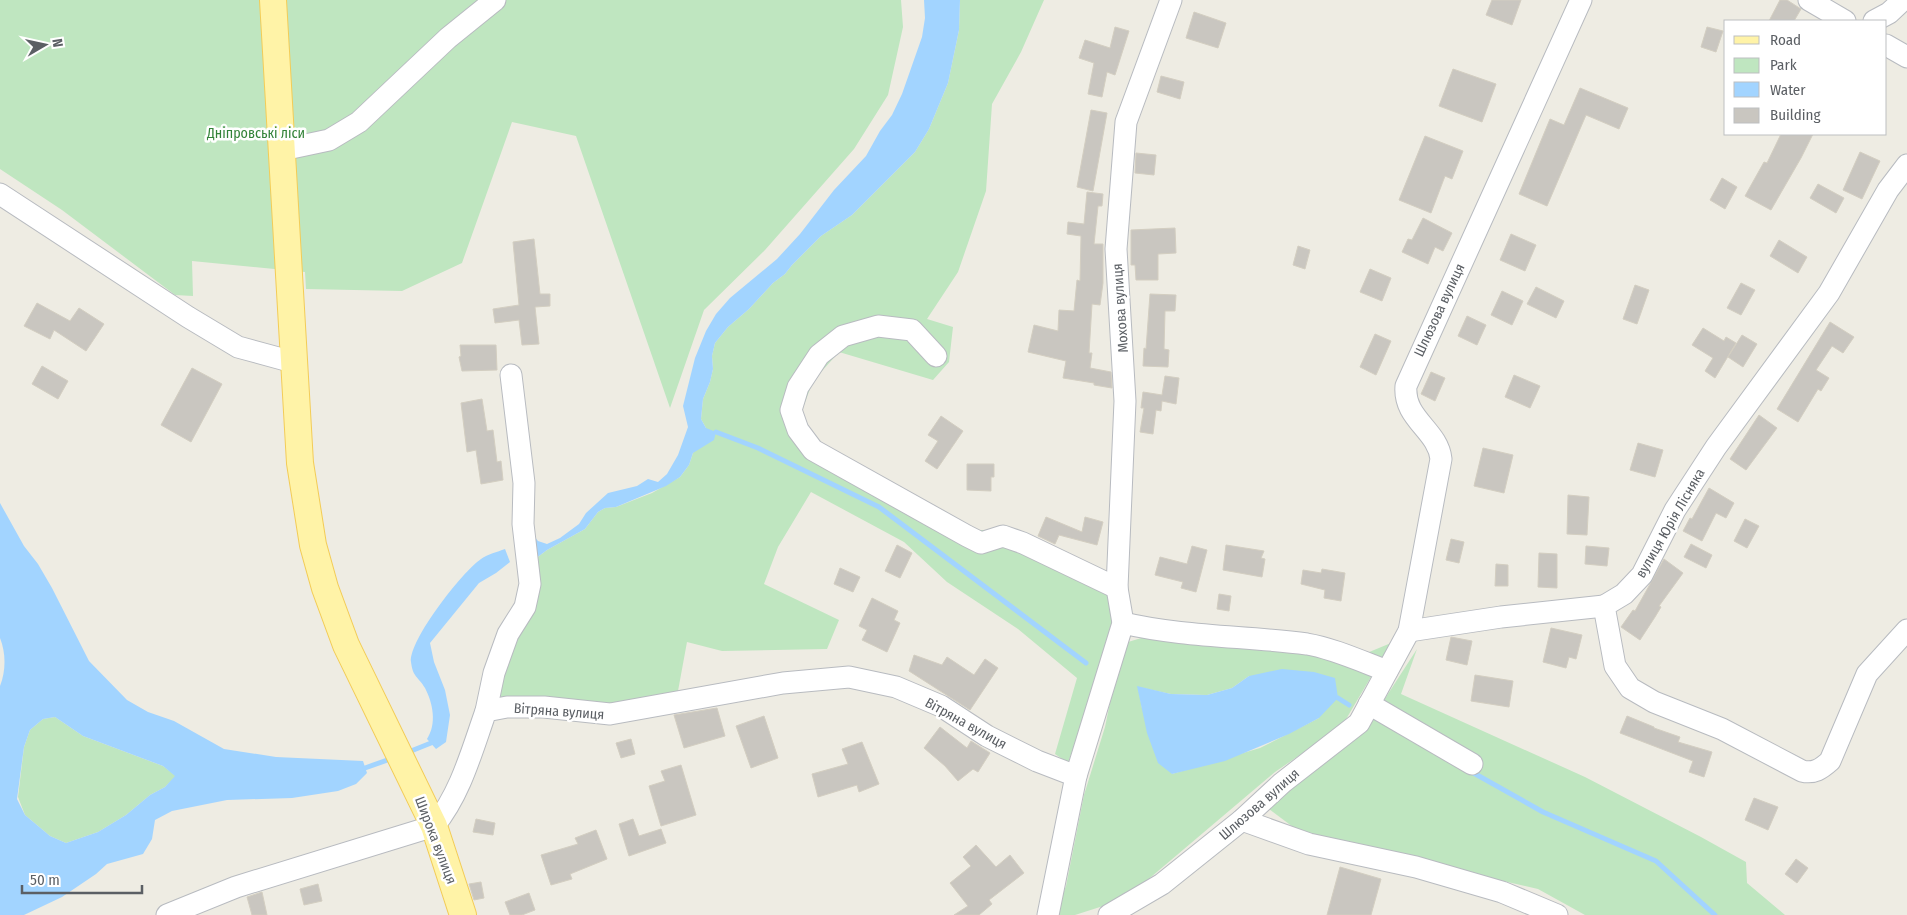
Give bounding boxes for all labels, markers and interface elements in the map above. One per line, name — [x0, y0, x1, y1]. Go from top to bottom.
north arrow — [20, 20, 70, 70]
legend — [1724, 20, 1887, 135]
text: Road — [1770, 31, 1801, 49]
text: N — [48, 38, 66, 49]
text: Park — [1770, 56, 1797, 74]
text: Water — [1770, 81, 1806, 99]
text: Building — [1770, 106, 1821, 124]
park label: Дніпровські ліси — [206, 125, 305, 142]
street label: Шлюзова вулиця — [1410, 261, 1468, 360]
street label: Мохова вулиця — [1109, 263, 1132, 353]
street label: вулиця Юрія Лісняка — [1632, 465, 1709, 581]
street label: Вітряна вулиця — [922, 694, 1010, 753]
street label: Вітряна вулиця — [513, 700, 605, 723]
street label: Шлюзова вулиця — [1216, 765, 1303, 844]
street label: Широка вулиця — [411, 794, 460, 886]
scale bar — [22, 862, 142, 894]
text: 50 m — [30, 871, 60, 889]

